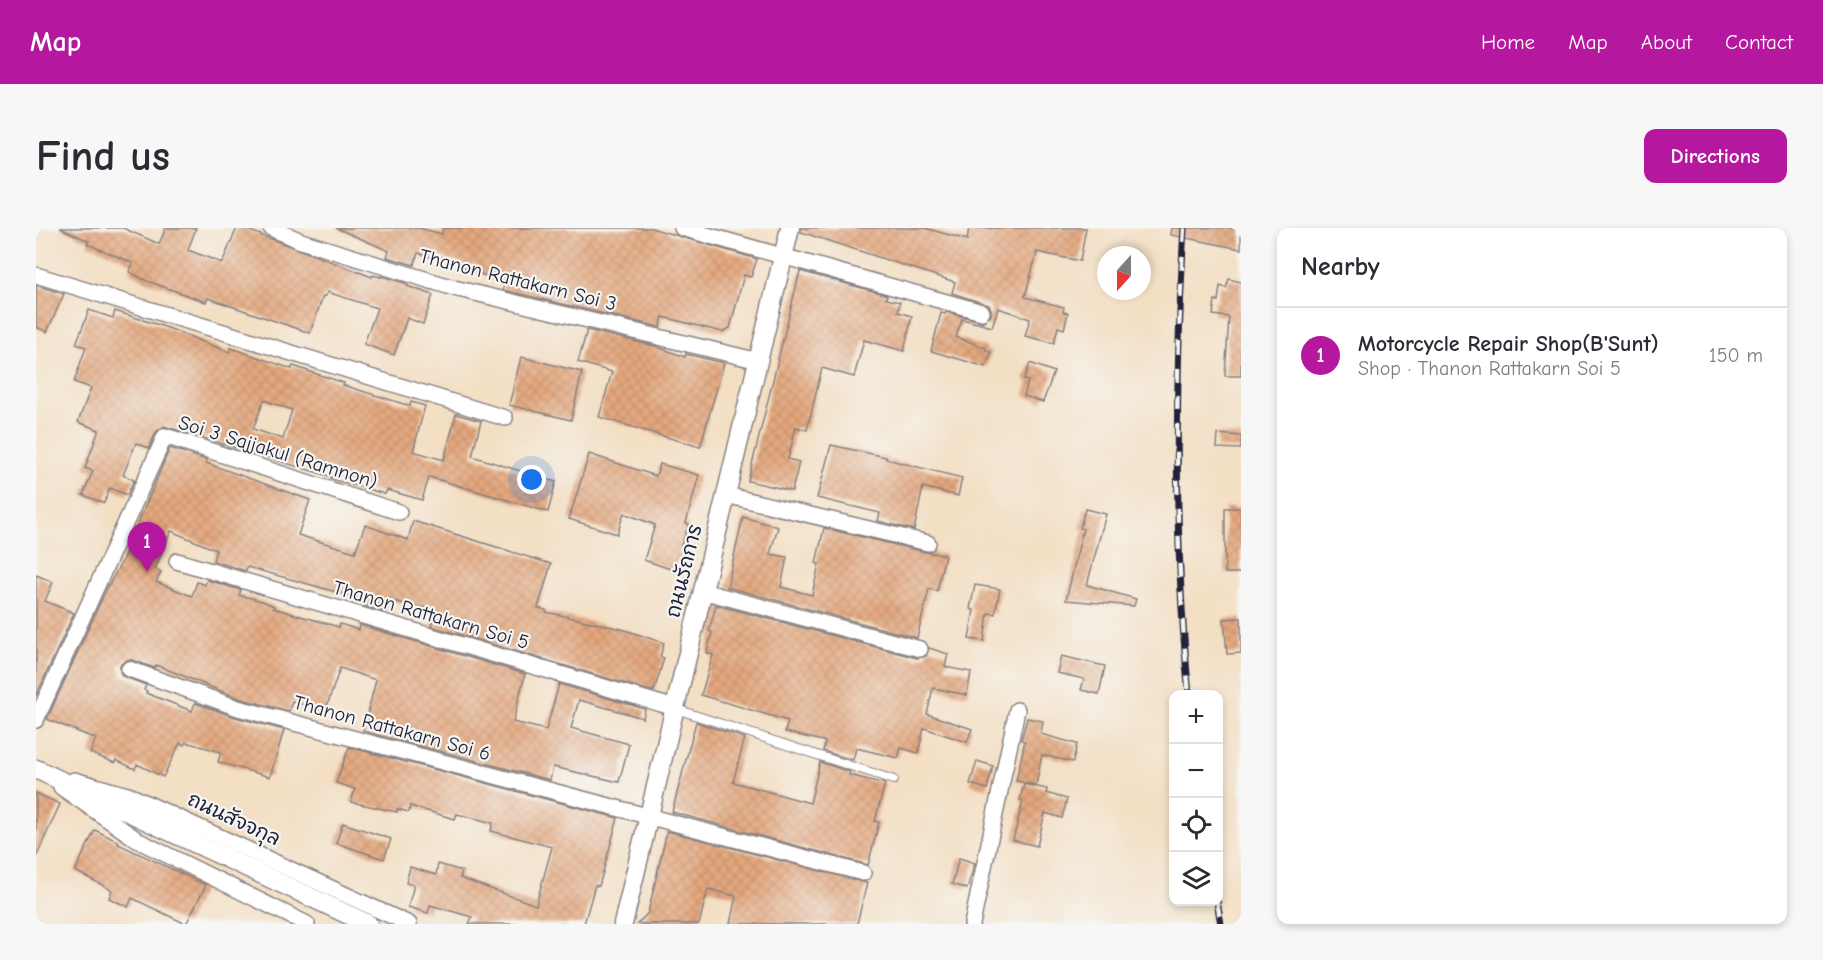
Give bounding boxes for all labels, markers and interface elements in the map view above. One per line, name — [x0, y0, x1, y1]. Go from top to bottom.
text: Map — [30, 26, 81, 58]
text: Home — [1481, 30, 1535, 54]
text: Map — [1568, 30, 1608, 54]
text: About — [1641, 30, 1692, 54]
text: Contact — [1725, 30, 1793, 54]
button: Directions — [1644, 129, 1787, 183]
text: Find us — [36, 132, 170, 181]
street label: Thanon Rattakarn Soi 3 — [417, 244, 619, 316]
north arrow — [1097, 246, 1151, 300]
text: Nearby — [1301, 252, 1380, 282]
text: Motorcycle Repair Shop(B'Sunt) — [1358, 331, 1659, 357]
text: 1 — [1317, 344, 1324, 367]
text: 150 m — [1709, 344, 1763, 367]
text: Shop · Thanon Rattakarn Soi 5 — [1358, 357, 1621, 380]
street label: Soi 3 Sajjakul (Ramnon) — [176, 411, 380, 493]
your location — [517, 465, 546, 494]
pin: 1 — [128, 522, 166, 572]
street label: ถนนรัถการ — [661, 522, 707, 620]
street label: Thanon Rattakarn Soi 5 — [330, 576, 532, 654]
map controls — [1169, 690, 1223, 906]
button: + — [1169, 690, 1223, 744]
street label: Thanon Rattakarn Soi 6 — [291, 691, 493, 765]
button: − — [1169, 744, 1223, 798]
street label: ถนนสัจจกุล — [182, 788, 284, 854]
button: locate — [1169, 798, 1223, 852]
button: layers — [1169, 852, 1223, 906]

